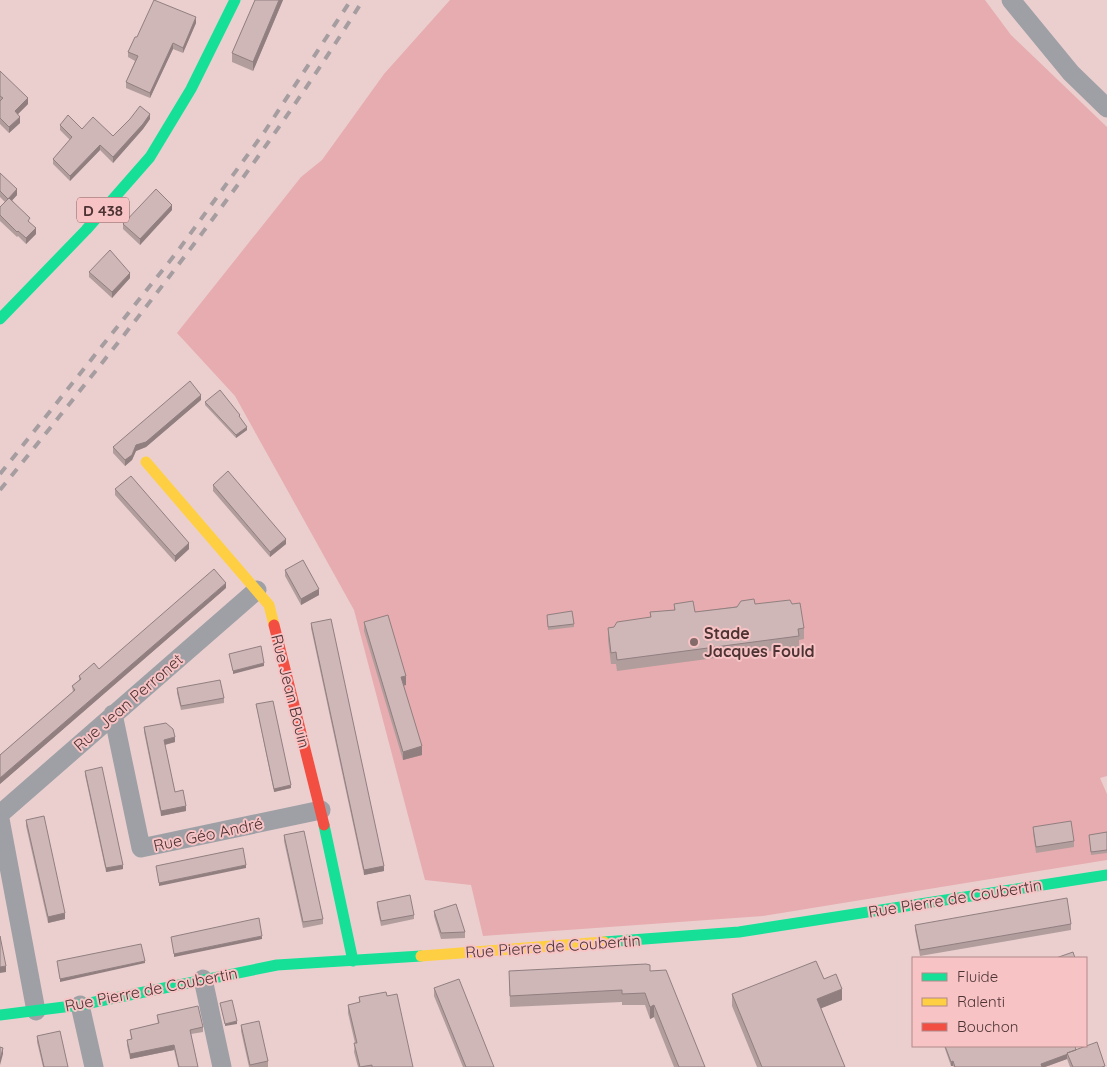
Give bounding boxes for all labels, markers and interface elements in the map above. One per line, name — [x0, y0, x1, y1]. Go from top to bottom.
road number: D 438 — [77, 198, 129, 222]
place label: Stade Jacques Fould — [704, 623, 815, 661]
street label: Rue Jean Bouin — [267, 632, 315, 750]
marker: Stade Jacques Fould — [688, 636, 700, 648]
street label: Rue Jean Perronet — [69, 649, 187, 755]
street label: Rue Géo André — [151, 813, 265, 855]
street label: Rue Pierre de Coubertin — [867, 874, 1043, 922]
street label: Rue Pierre de Coubertin — [465, 930, 641, 962]
legend — [912, 957, 1087, 1047]
street label: Rue Pierre de Coubertin — [63, 962, 239, 1016]
text: Fluide — [957, 967, 998, 986]
text: Ralenti — [957, 992, 1005, 1011]
text: Bouchon — [957, 1017, 1018, 1036]

